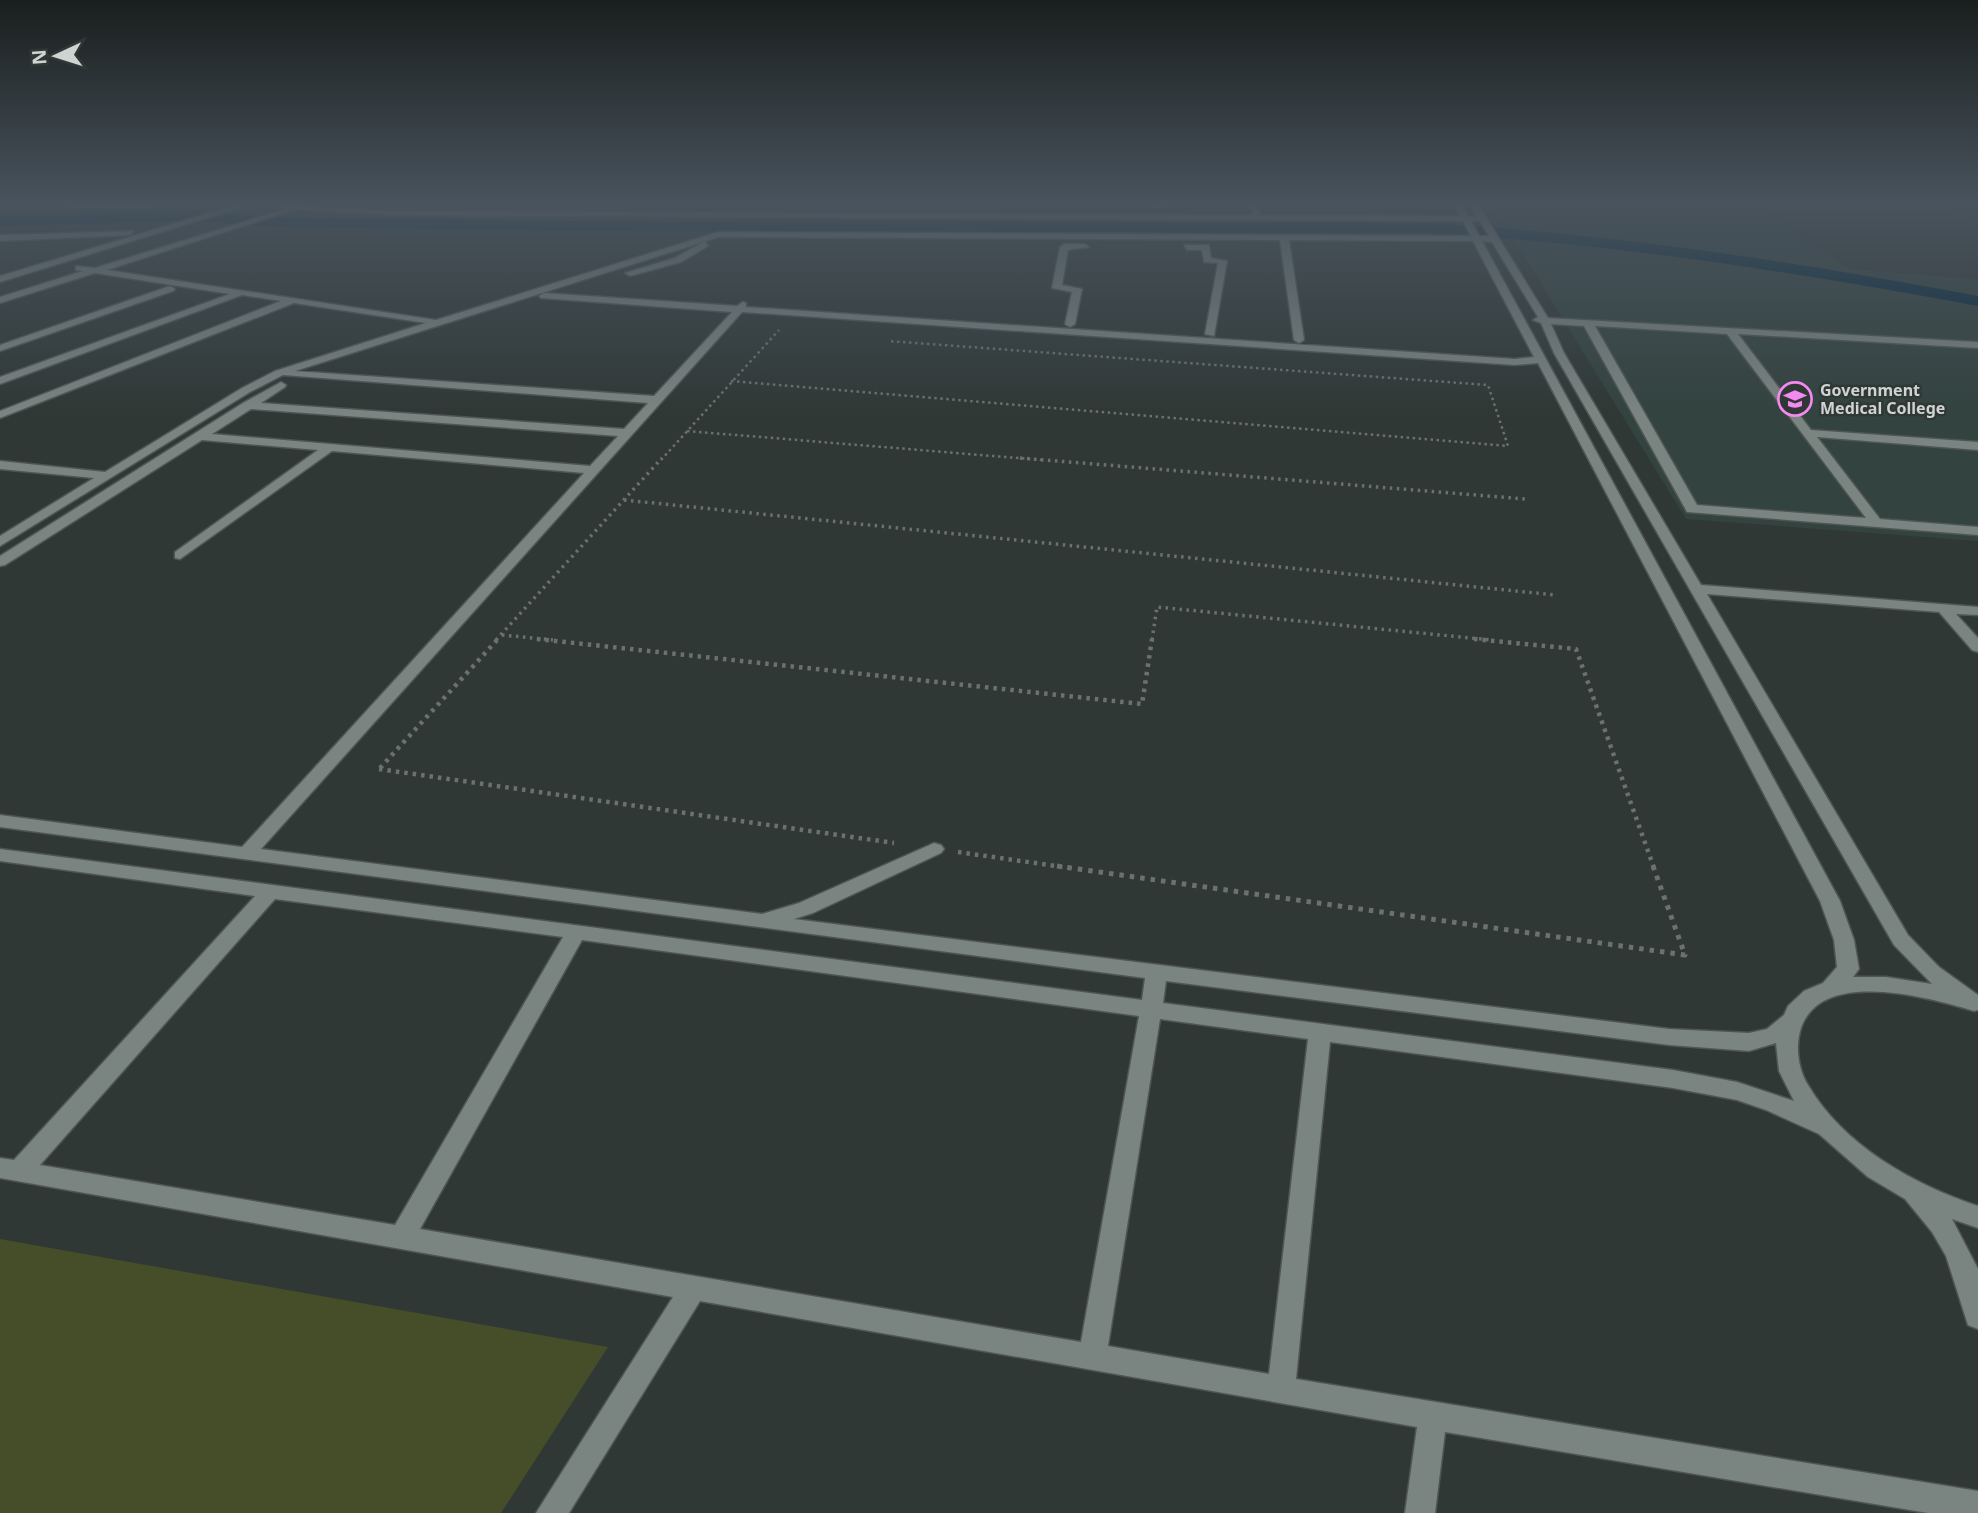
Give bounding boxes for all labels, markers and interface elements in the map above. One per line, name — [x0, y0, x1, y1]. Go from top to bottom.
north arrow — [21, 21, 91, 91]
text: N — [26, 49, 53, 66]
place label: Government Medical College — [1820, 379, 1945, 419]
school or university icon: Government Medical College — [1776, 380, 1814, 418]

